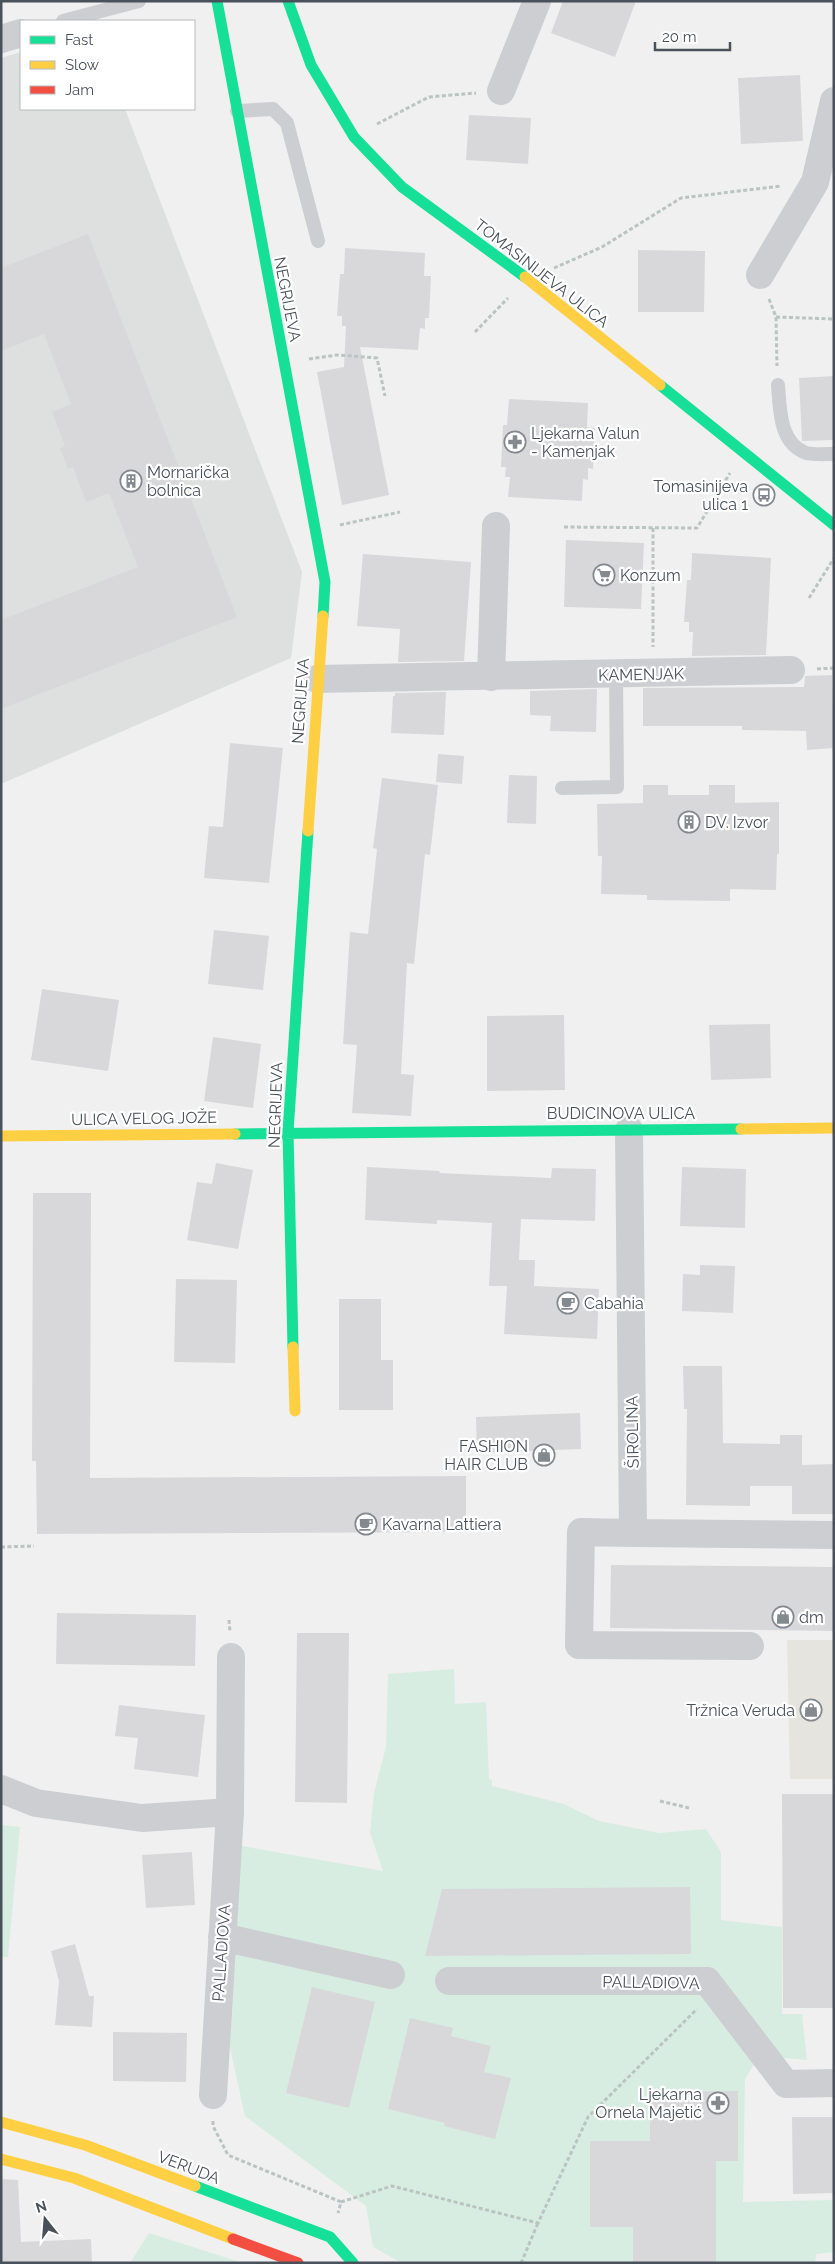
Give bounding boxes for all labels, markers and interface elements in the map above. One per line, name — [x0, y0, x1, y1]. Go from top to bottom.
legend — [20, 20, 195, 110]
scale bar — [655, 20, 730, 52]
text: 20 m — [662, 28, 697, 46]
text: Fast — [65, 31, 93, 49]
text: Slow — [65, 56, 99, 74]
text: Jam — [65, 81, 94, 99]
street label: TOMASINIJEVA ULICA — [471, 215, 613, 332]
street label: NEGRIJEVA — [270, 255, 305, 343]
place label: Ljekarna Valun - Kamenjak — [531, 424, 640, 461]
pharmacy icon: Ljekarna Valun - Kamenjak — [503, 430, 527, 454]
place label: Mornarička bolnica — [147, 463, 229, 500]
building icon: Mornarička bolnica — [119, 469, 143, 493]
place label: Tomasinijeva ulica 1 — [653, 477, 748, 514]
bus stop icon: Tomasinijeva ulica 1 — [752, 483, 776, 507]
supermarket icon: Konzum — [592, 563, 616, 587]
place label: Konzum — [620, 566, 681, 585]
street label: NEGRIJEVA — [288, 657, 313, 745]
street label: KAMENJAK — [598, 664, 685, 685]
building icon: DV. Izvor — [677, 810, 701, 834]
place label: DV. Izvor — [705, 813, 768, 832]
street label: NEGRIJEVA — [265, 1062, 286, 1148]
street label: BUDICINOVA ULICA — [547, 1104, 695, 1123]
street label: ULICA VELOG JOŽE — [71, 1107, 217, 1129]
cafe icon: Cabahia — [556, 1291, 580, 1315]
place label: Cabahia — [584, 1294, 644, 1313]
street label: ŠIROLINA — [621, 1395, 643, 1468]
place label: FASHION HAIR CLUB — [444, 1437, 528, 1474]
shop icon: FASHION HAIR CLUB — [532, 1443, 556, 1467]
cafe icon: Kavarna Lattiera — [354, 1512, 378, 1536]
place label: Kavarna Lattiera — [382, 1515, 501, 1534]
shop icon: dm — [771, 1605, 795, 1629]
place label: dm — [799, 1608, 824, 1627]
shop icon: Tržnica Veruda — [799, 1698, 823, 1722]
place label: Tržnica Veruda — [686, 1701, 795, 1720]
street label: PALLADIOVA — [209, 1904, 234, 2002]
street label: PALLADIOVA — [602, 1972, 700, 1993]
place label: Ljekarna Ornela Majetić — [595, 2085, 702, 2122]
pharmacy icon: Ljekarna Ornela Majetić — [706, 2091, 730, 2115]
street label: VERUDA — [155, 2147, 223, 2188]
north arrow — [20, 2194, 70, 2244]
text: N — [34, 2197, 49, 2216]

